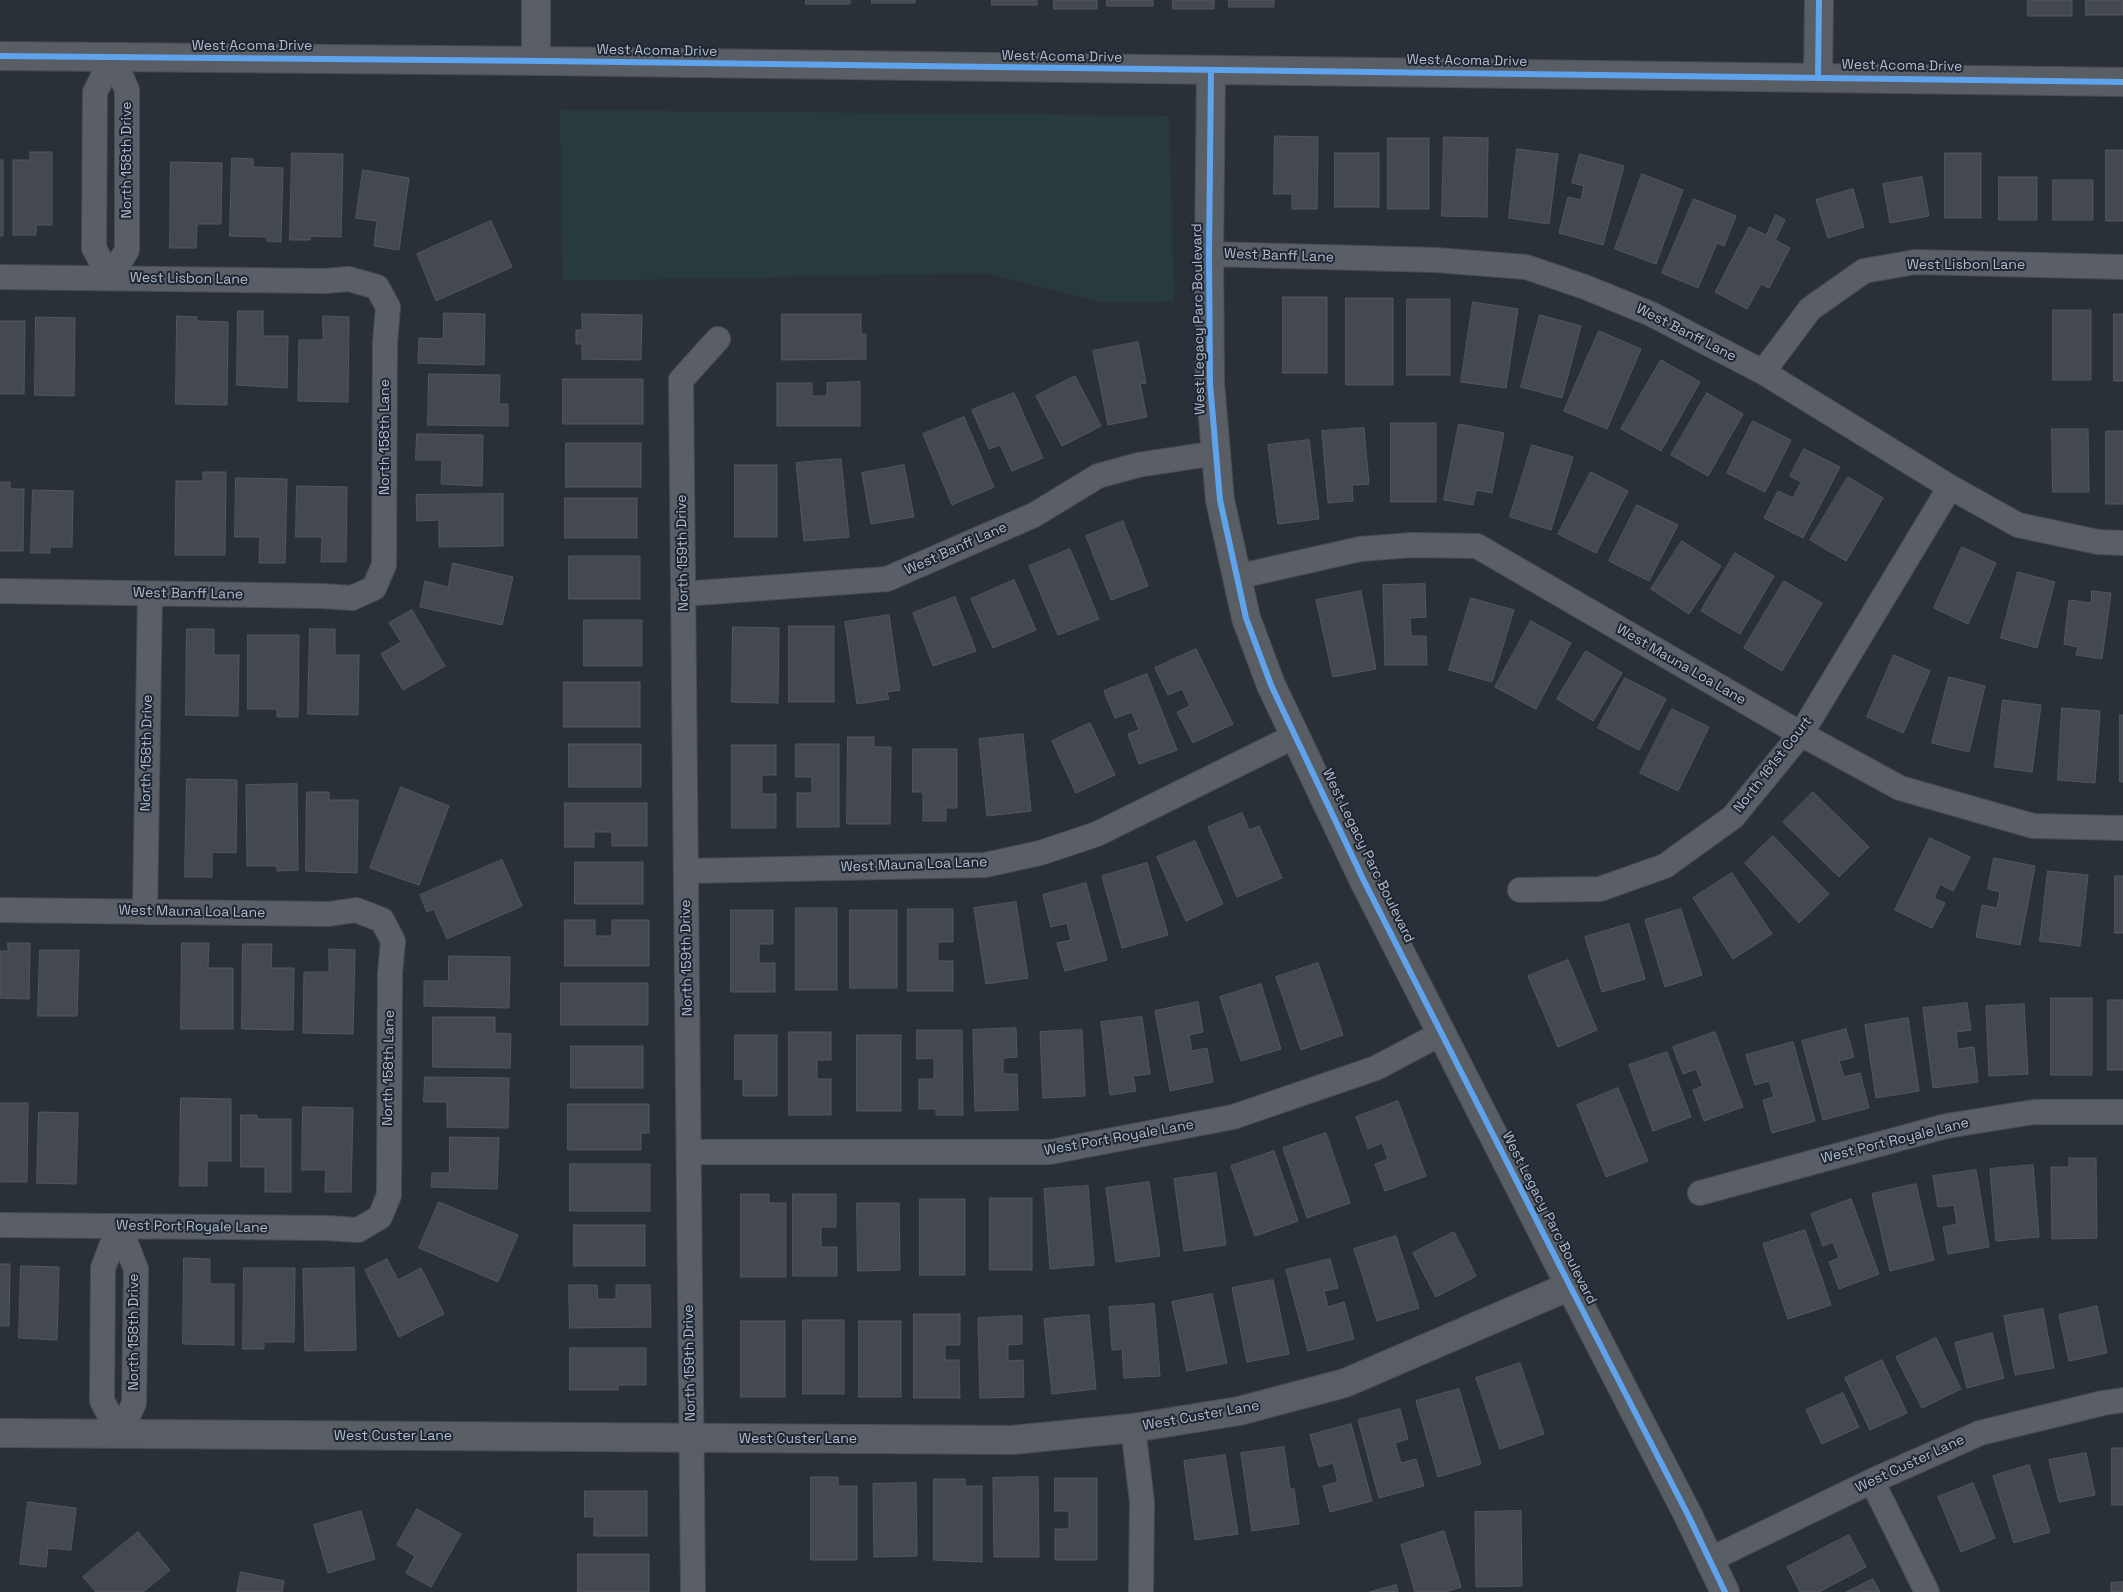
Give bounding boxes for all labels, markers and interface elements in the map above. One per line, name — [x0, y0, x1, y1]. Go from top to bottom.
street label: West Acoma Drive — [192, 38, 312, 54]
street label: West Acoma Drive — [597, 42, 717, 60]
street label: West Acoma Drive — [1002, 48, 1122, 66]
street label: West Acoma Drive — [1407, 52, 1527, 70]
street label: West Acoma Drive — [1842, 57, 1962, 75]
street label: North 158th Drive — [119, 102, 135, 218]
street label: West Legacy Parc Boulevard — [1189, 223, 1209, 415]
street label: West Banff Lane — [1224, 246, 1334, 266]
street label: West Lisbon Lane — [1907, 257, 2025, 273]
street label: West Lisbon Lane — [130, 270, 248, 288]
street label: West Banff Lane — [1633, 301, 1739, 365]
street label: North 158th Lane — [377, 379, 393, 495]
street label: North 159th Drive — [674, 494, 692, 612]
street label: West Banff Lane — [902, 519, 1010, 579]
street label: West Banff Lane — [133, 585, 243, 603]
street label: West Mauna Loa Lane — [1613, 621, 1749, 709]
street label: North 158th Drive — [138, 694, 156, 812]
street label: North 161st Court — [1730, 714, 1816, 816]
street label: West Legacy Parc Boulevard — [1318, 766, 1418, 946]
street label: West Mauna Loa Lane — [840, 854, 988, 876]
street label: North 159th Drive — [678, 899, 696, 1017]
street label: West Mauna Loa Lane — [118, 902, 266, 922]
street label: North 158th Lane — [380, 1010, 398, 1126]
street label: West Port Royale Lane — [1819, 1114, 1971, 1168]
street label: West Port Royale Lane — [1043, 1117, 1195, 1159]
street label: West Legacy Parc Boulevard — [1498, 1129, 1600, 1307]
street label: West Port Royale Lane — [116, 1217, 268, 1237]
street label: North 158th Drive — [126, 1274, 142, 1390]
street label: North 159th Drive — [681, 1304, 699, 1422]
street label: West Custer Lane — [1141, 1397, 1261, 1435]
street label: West Custer Lane — [334, 1428, 452, 1444]
street label: West Custer Lane — [739, 1431, 857, 1447]
street label: West Custer Lane — [1853, 1431, 1967, 1497]

